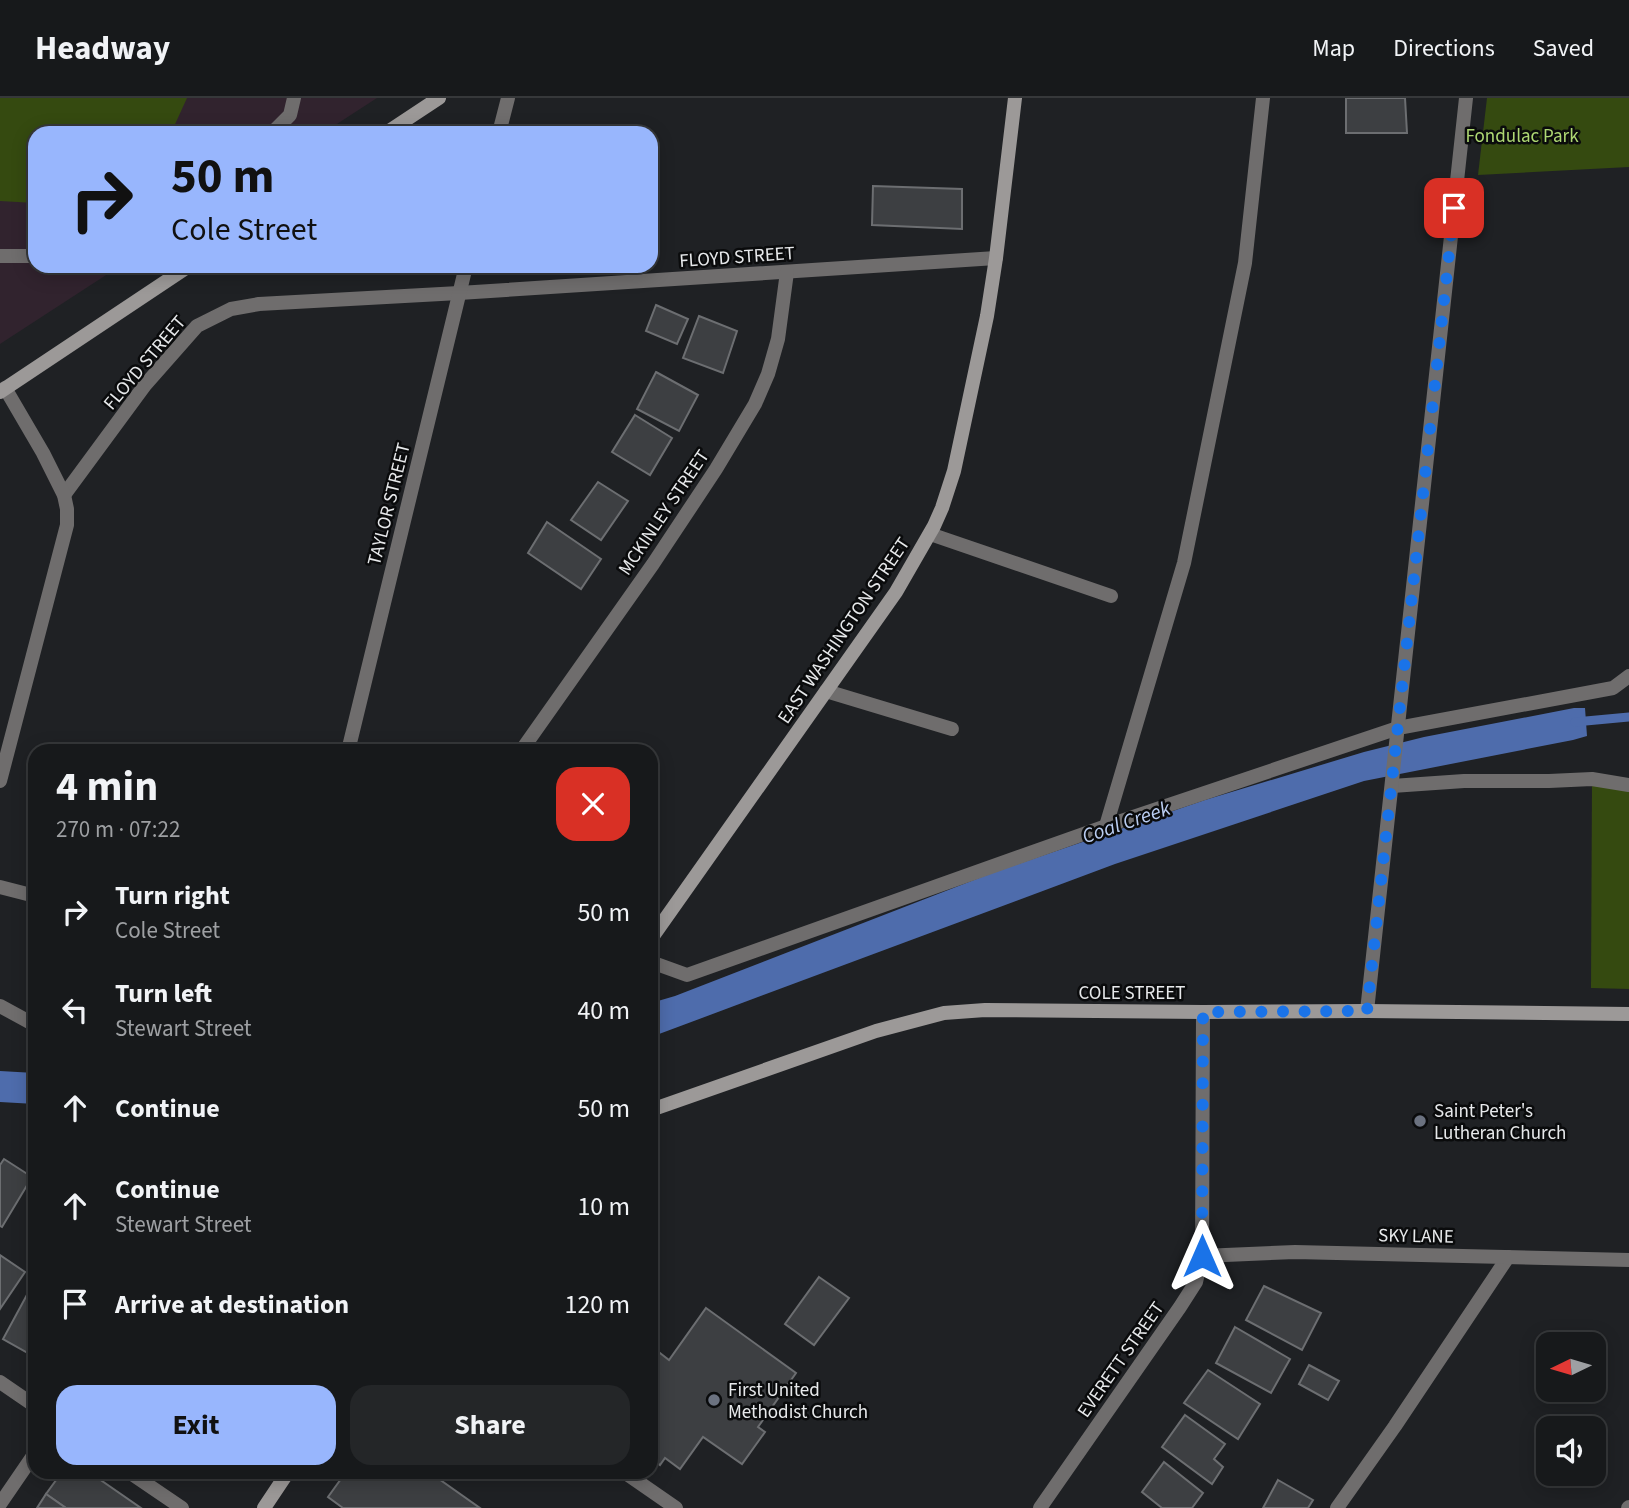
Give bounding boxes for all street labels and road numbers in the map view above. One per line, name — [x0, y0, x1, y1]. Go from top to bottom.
street label: FLOYD STREET — [678, 240, 796, 275]
street label: FLOYD STREET — [98, 310, 193, 416]
street label: TAYLOR STREET — [361, 440, 418, 568]
street label: MCKINLEY STREET — [612, 445, 716, 581]
street label: EAST WASHINGTON STREET — [772, 532, 917, 730]
street label: COLE STREET — [1079, 980, 1185, 1007]
street label: SKY LANE — [1378, 1222, 1454, 1251]
street label: EVERETT STREET — [1071, 1297, 1171, 1423]

